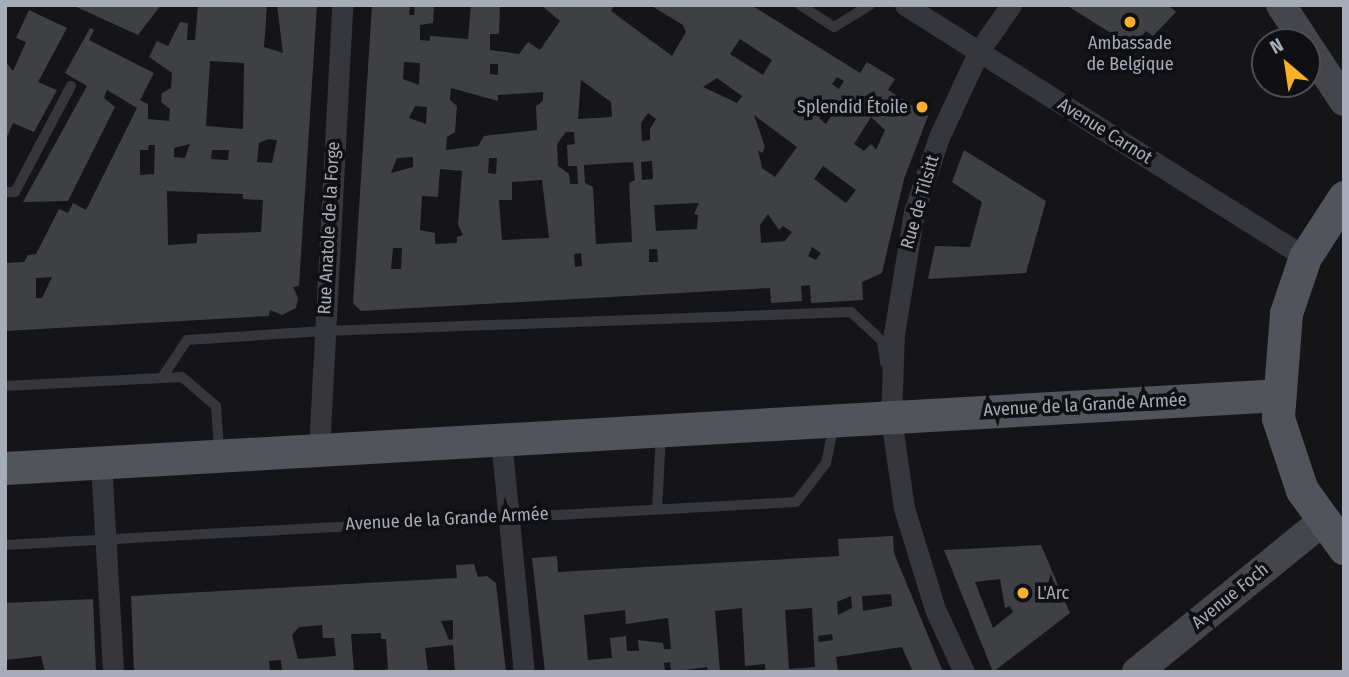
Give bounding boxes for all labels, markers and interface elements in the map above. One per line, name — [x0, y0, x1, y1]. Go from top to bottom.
marker: Ambassade de Belgique — [1122, 14, 1138, 30]
north arrow — [1251, 28, 1321, 98]
place label: Ambassade de Belgique — [1086, 33, 1174, 76]
text: N — [1266, 33, 1287, 59]
street label: Avenue Carnot — [1054, 93, 1156, 169]
place label: Splendid Étoile — [797, 96, 908, 118]
marker: Splendid Étoile — [914, 99, 930, 115]
street label: Rue Anatole de la Forge — [314, 141, 344, 315]
street label: Rue de Tilsitt — [896, 153, 944, 251]
street label: Avenue de la Grande Armée — [983, 389, 1187, 421]
street label: Avenue de la Grande Armée — [345, 503, 549, 535]
street label: Avenue Foch — [1187, 559, 1273, 633]
place label: L'Arc — [1037, 582, 1069, 604]
marker: L'Arc — [1015, 585, 1031, 601]

